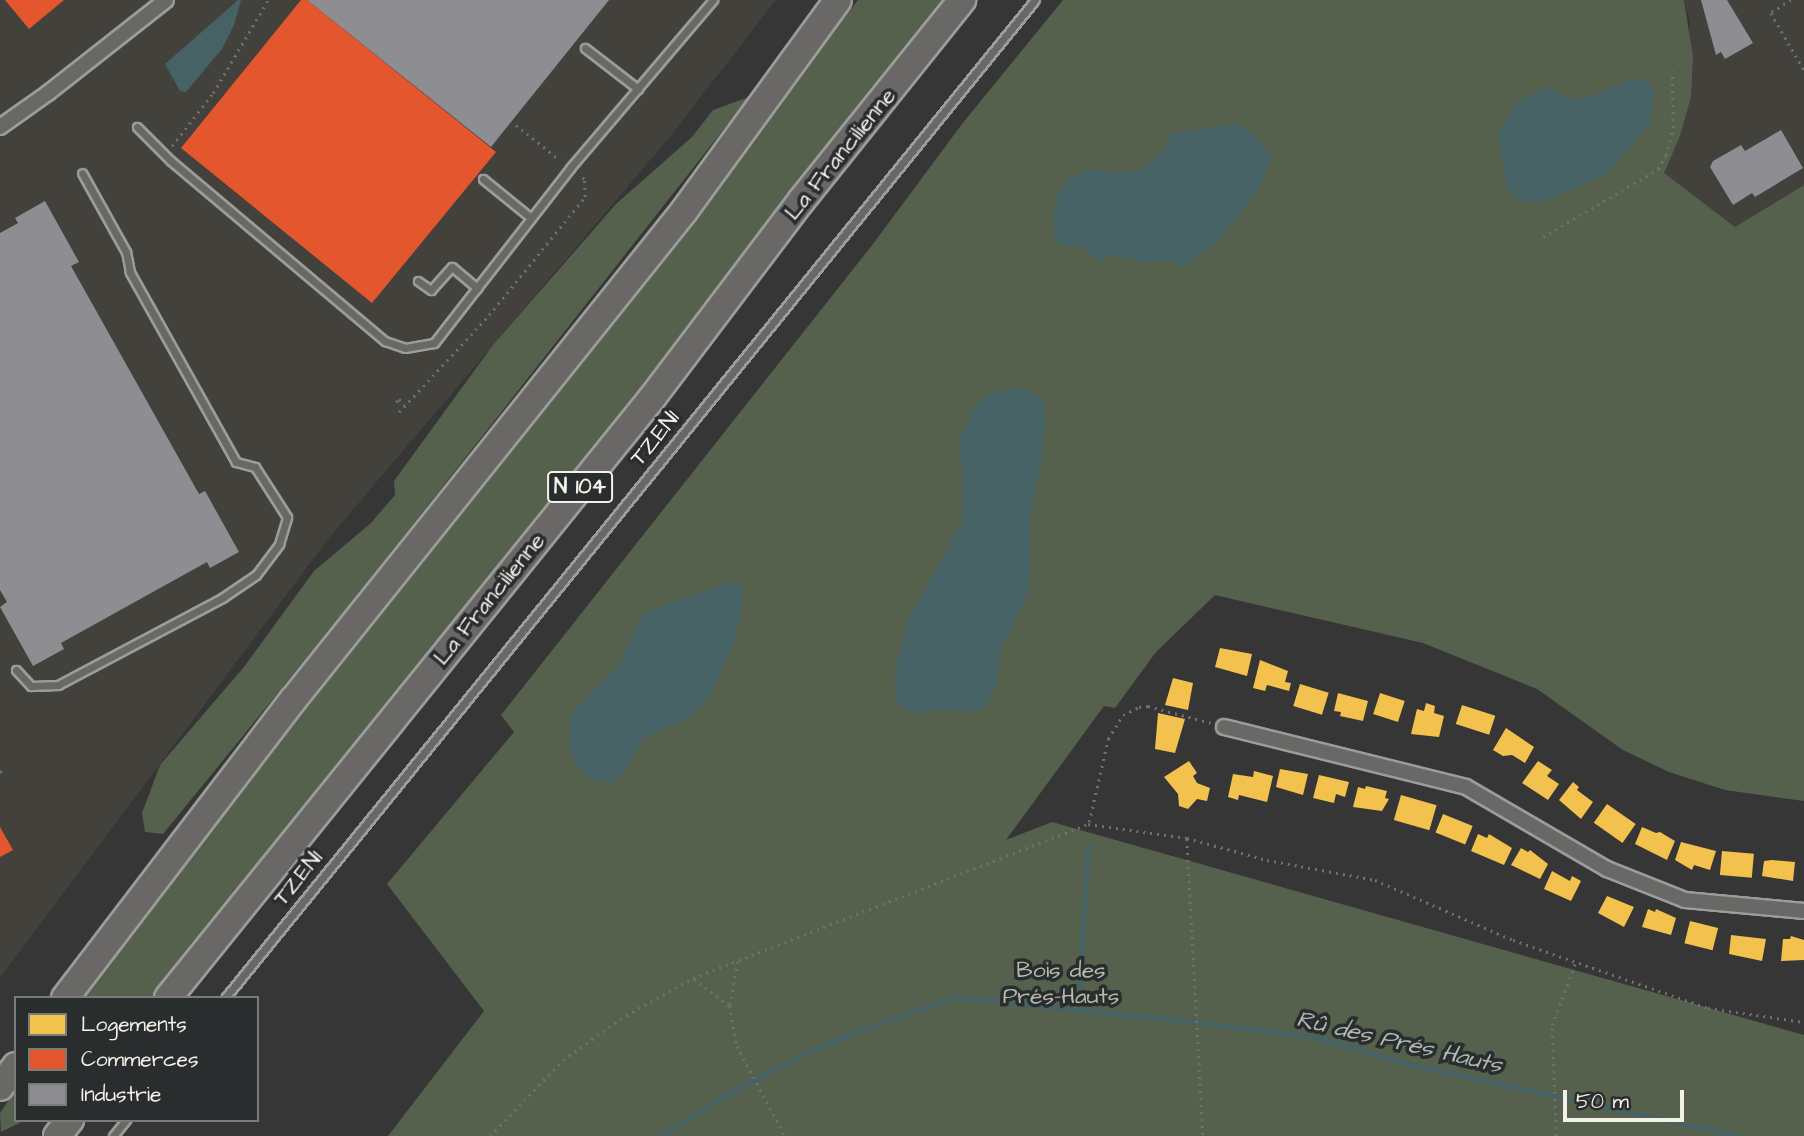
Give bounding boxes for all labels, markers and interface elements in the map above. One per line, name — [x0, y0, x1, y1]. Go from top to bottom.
street label: La Francilienne — [778, 82, 902, 226]
street label: TZEN1 — [624, 405, 686, 471]
road number: N 104 — [547, 470, 613, 504]
street label: La Francilienne — [427, 527, 551, 671]
street label: TZEN1 — [267, 845, 329, 911]
park label: Bois des Prés-Hauts — [1003, 956, 1119, 1010]
legend — [14, 996, 259, 1122]
water label: Rû des Prés Hauts — [1294, 1005, 1504, 1081]
text: Logements — [81, 1010, 187, 1039]
text: Commerces — [81, 1045, 199, 1074]
scale bar — [1566, 1076, 1687, 1120]
text: Industrie — [81, 1080, 161, 1109]
text: 50 m — [1576, 1087, 1629, 1116]

